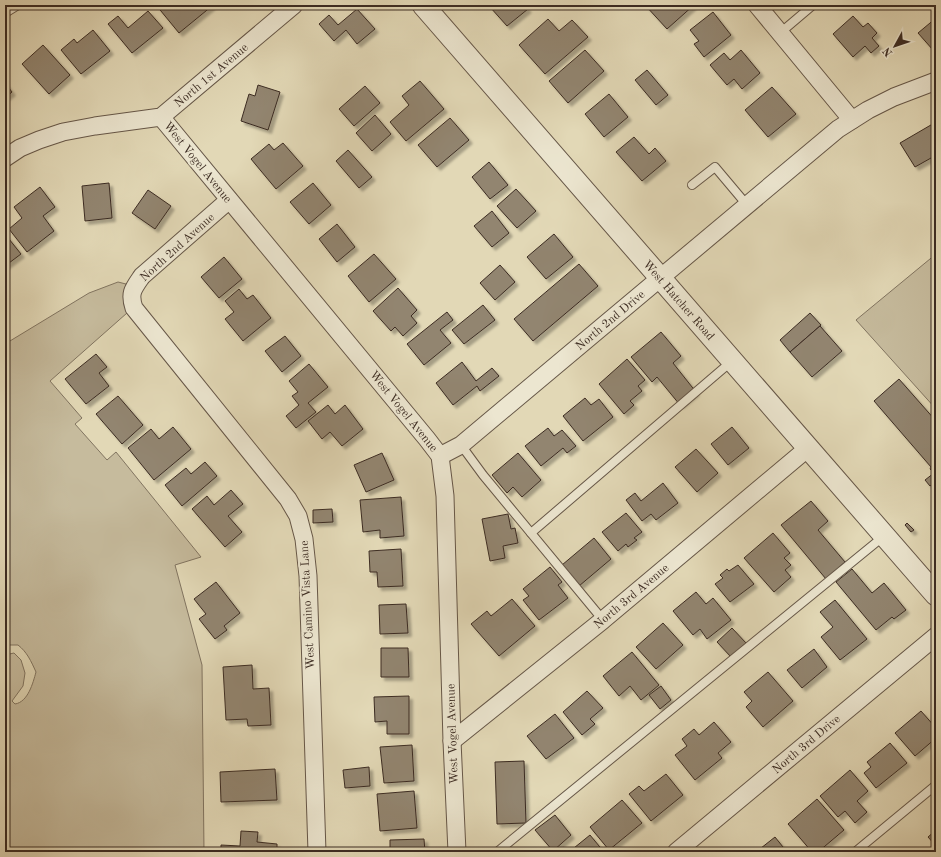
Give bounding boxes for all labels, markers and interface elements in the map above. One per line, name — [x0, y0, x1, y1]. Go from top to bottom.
north arrow — [875, 26, 915, 66]
street label: North 1st Avenue — [173, 41, 251, 110]
text: N — [881, 44, 895, 58]
street label: West Vogel Avenue — [161, 120, 234, 206]
street label: North 2nd Avenue — [138, 211, 217, 284]
street label: West Hatcher Road — [640, 258, 716, 343]
street label: North 2nd Drive — [574, 288, 648, 353]
street label: West Vogel Avenue — [367, 369, 440, 455]
street label: West Camino Vista Lane — [299, 540, 317, 670]
street label: North 3rd Avenue — [592, 562, 672, 632]
street label: West Vogel Avenue — [445, 683, 461, 785]
street label: North 3rd Drive — [770, 713, 843, 777]

